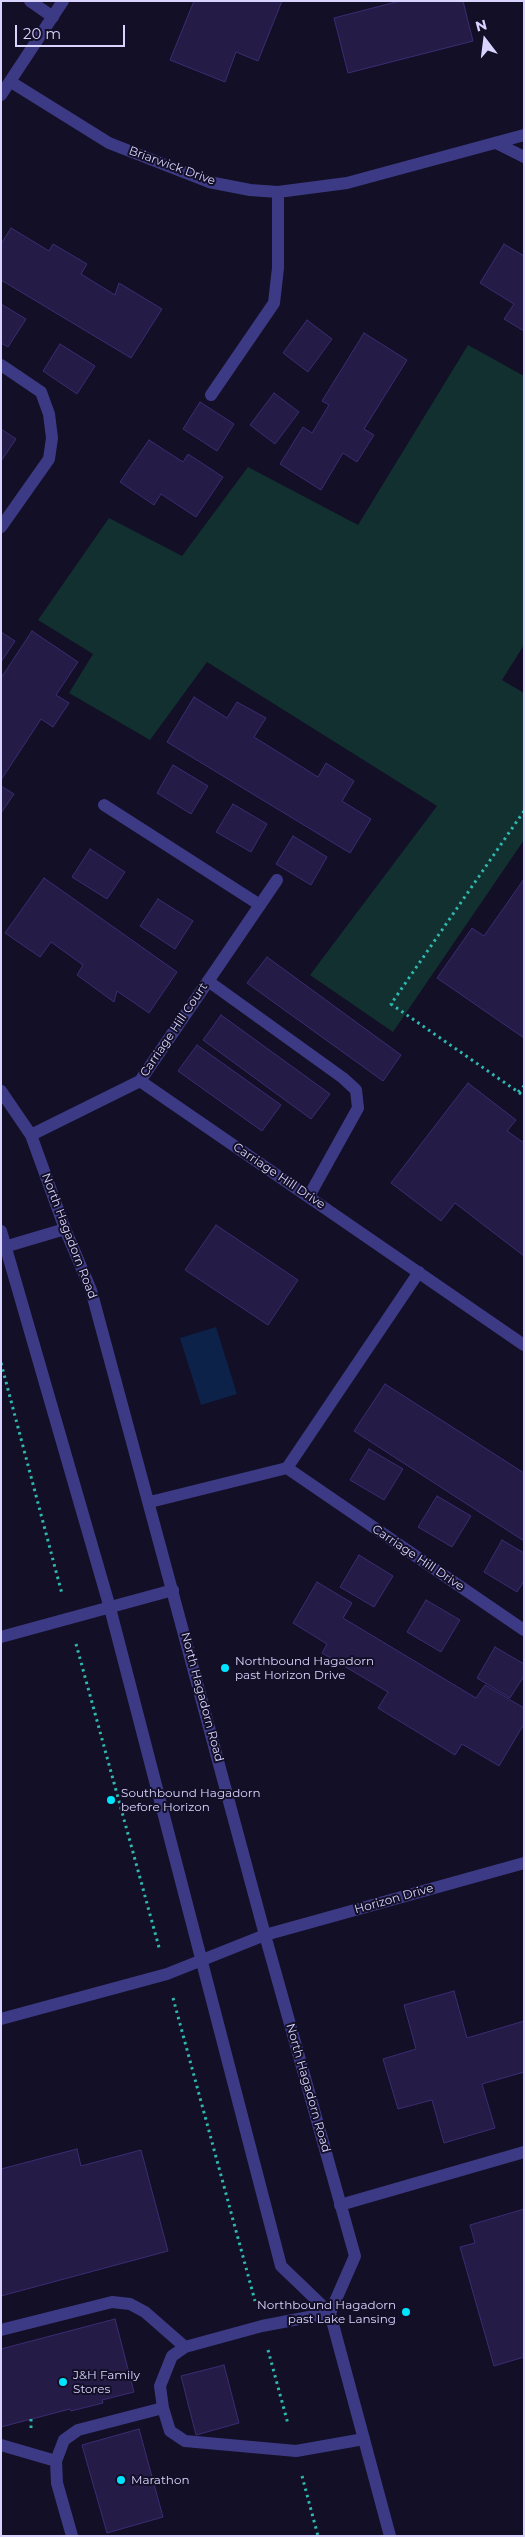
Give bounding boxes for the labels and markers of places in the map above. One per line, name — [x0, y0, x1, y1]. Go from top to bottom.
place label: Northbound Hagadorn past Horizon Drive — [235, 1654, 374, 1682]
marker: Northbound Hagadorn past Horizon Drive — [219, 1662, 231, 1674]
place label: Southbound Hagadorn before Horizon — [121, 1786, 261, 1814]
marker: Southbound Hagadorn before Horizon — [105, 1794, 117, 1806]
place label: Northbound Hagadorn past Lake Lansing — [257, 2298, 396, 2326]
marker: Northbound Hagadorn past Lake Lansing — [400, 2306, 412, 2318]
place label: J&H Family Stores — [73, 2368, 140, 2396]
marker: J&H Family Stores — [57, 2376, 69, 2388]
place label: Marathon — [131, 2473, 190, 2487]
marker: Marathon — [115, 2474, 127, 2486]

